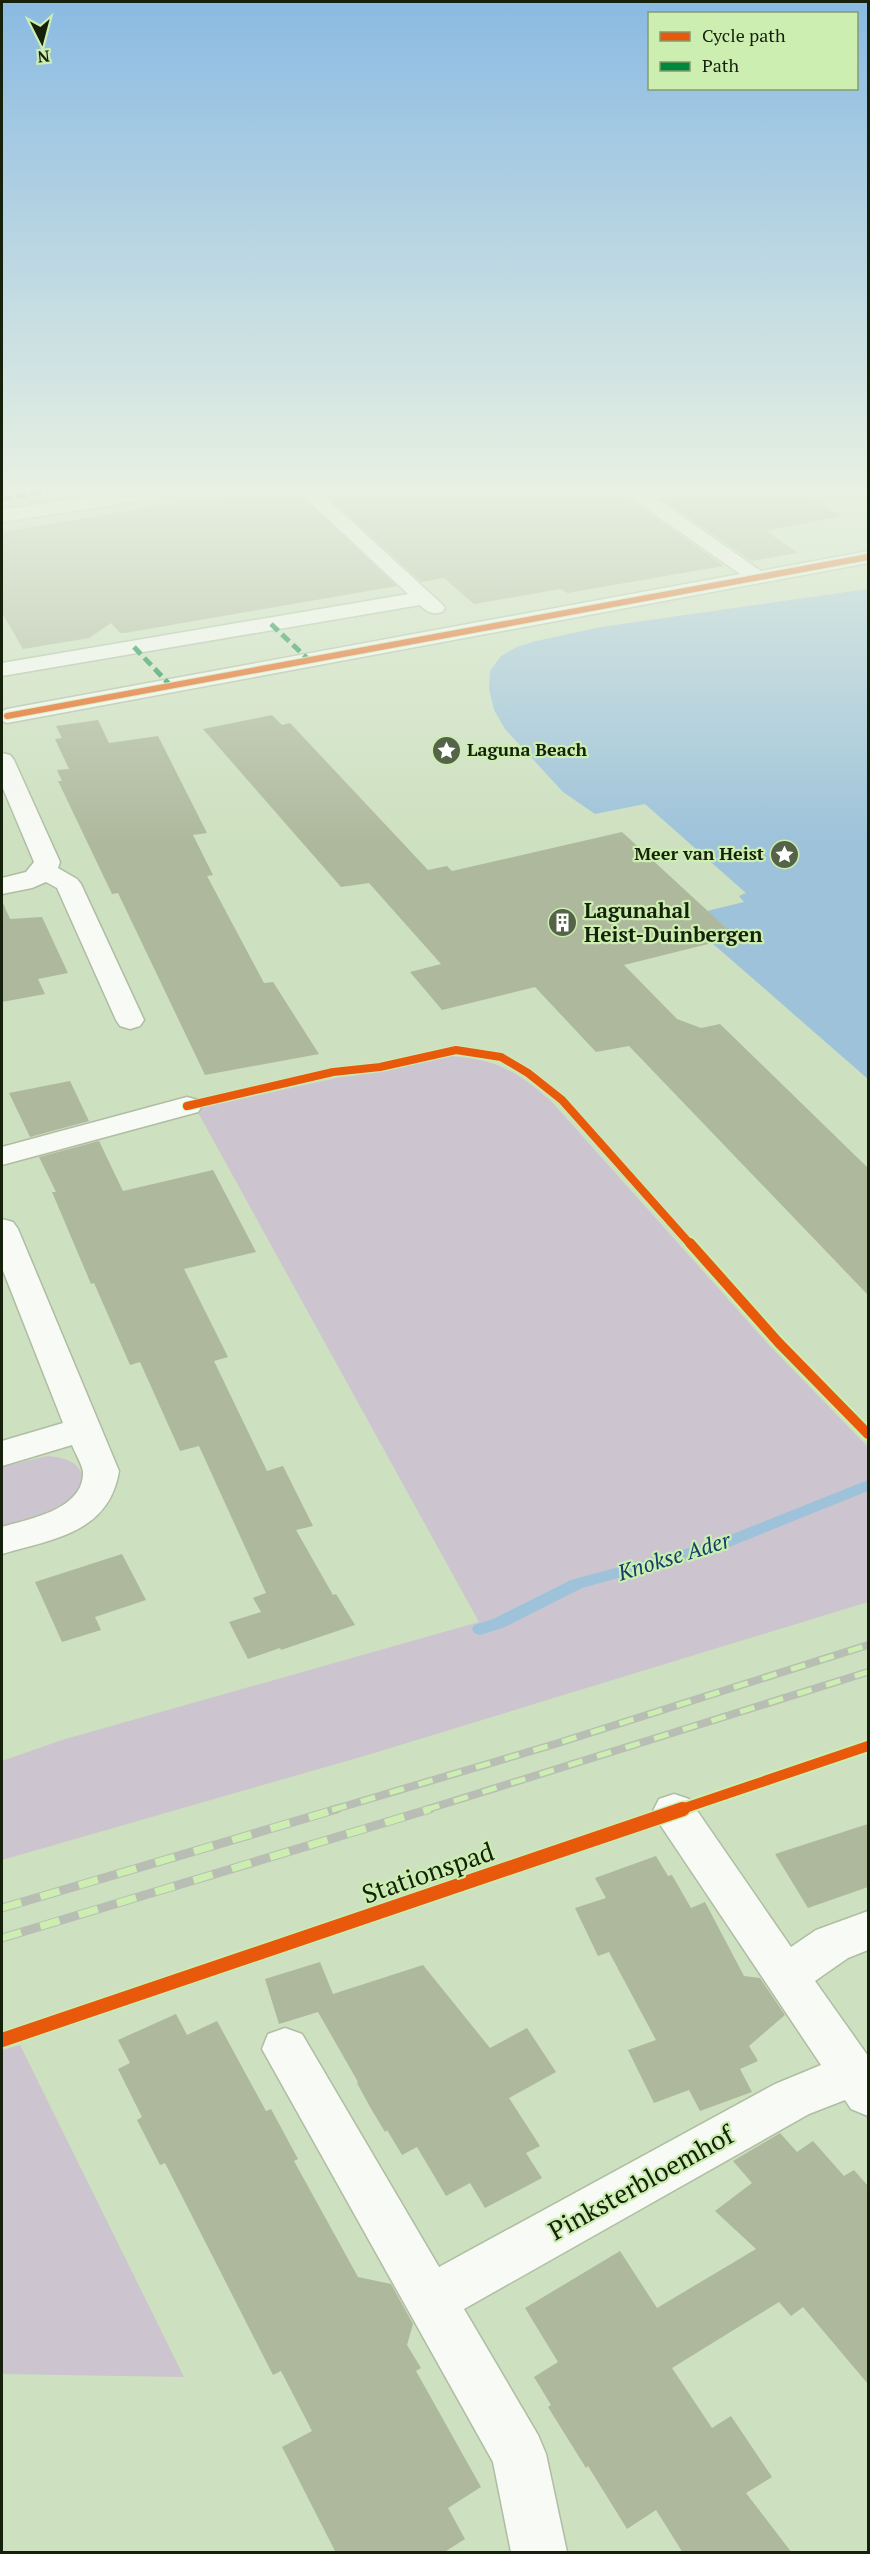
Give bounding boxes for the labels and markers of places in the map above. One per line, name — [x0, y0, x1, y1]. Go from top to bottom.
place icon: Laguna Beach — [430, 734, 462, 766]
place label: Laguna Beach — [467, 737, 587, 761]
place icon: Meer van Heist — [769, 838, 801, 870]
place label: Meer van Heist — [634, 841, 764, 865]
place label: Lagunahal Heist-Duinbergen — [584, 896, 763, 948]
building icon: Lagunahal Heist-Duinbergen — [547, 907, 579, 939]

